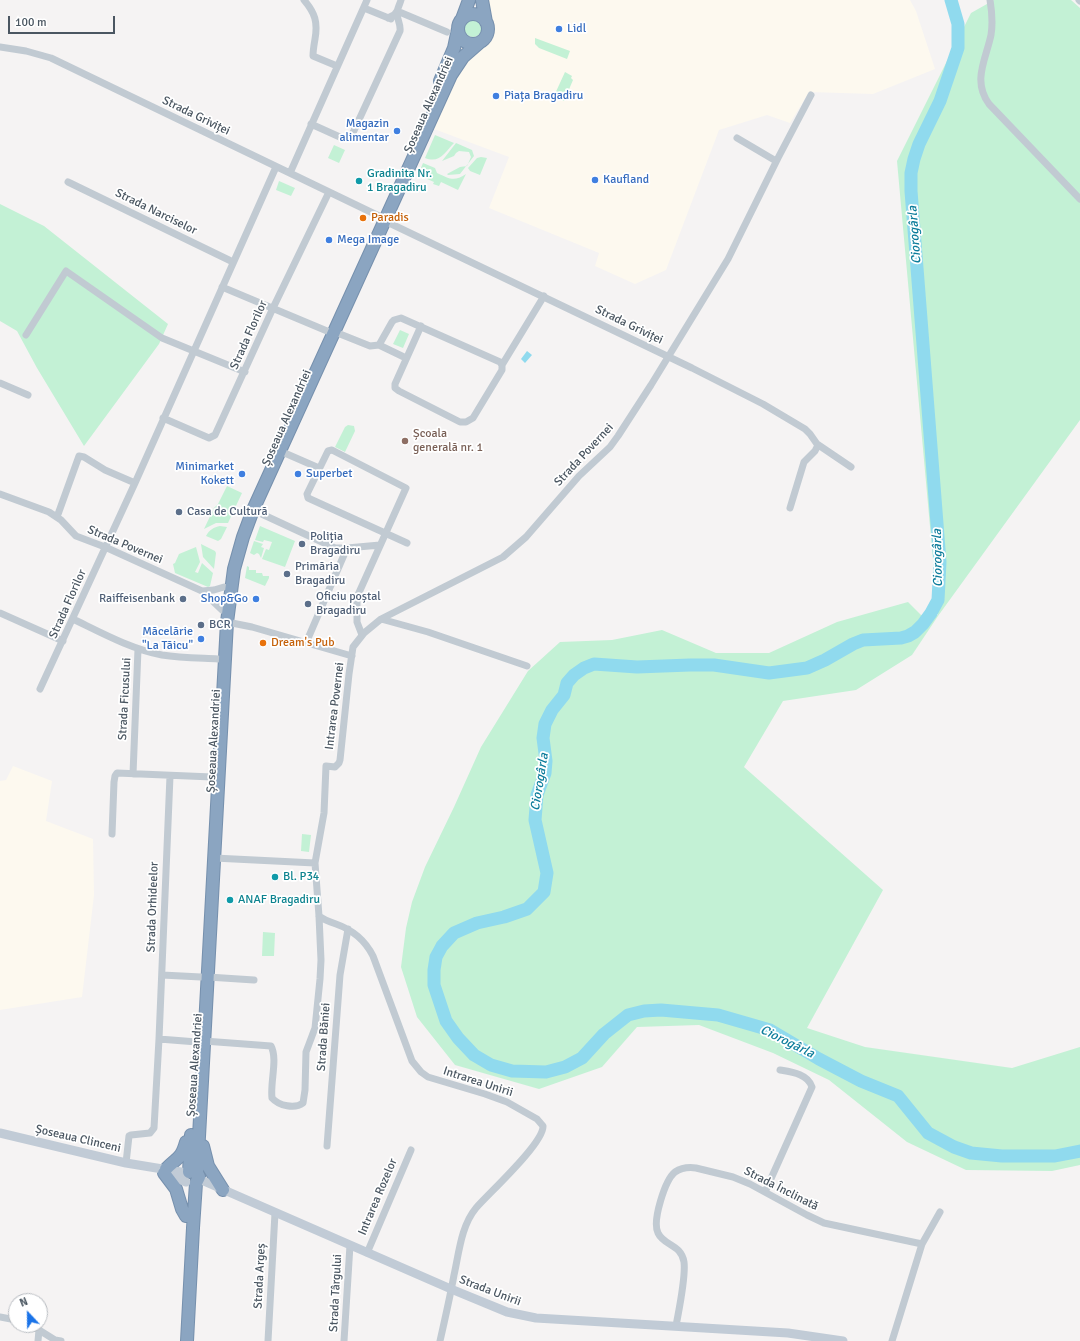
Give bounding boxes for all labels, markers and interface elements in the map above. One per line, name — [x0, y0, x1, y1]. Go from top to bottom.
scale bar — [10, 8, 117, 34]
text: 100 m — [15, 15, 47, 30]
place label: Lidl — [567, 22, 586, 36]
marker: Lidl — [554, 24, 564, 34]
street label: Șoseaua Alexandriei — [401, 55, 457, 155]
place label: Piața Bragadiru — [504, 89, 583, 103]
marker: Piața Bragadiru — [491, 91, 501, 101]
street label: Strada Griviței — [160, 93, 232, 139]
place label: Magazin alimentar — [339, 117, 389, 145]
marker: Magazin alimentar — [392, 126, 402, 136]
place label: Gradinita Nr. 1 Bragadiru — [367, 167, 432, 195]
place label: Kaufland — [603, 173, 649, 187]
marker: Kaufland — [590, 175, 600, 185]
marker: Gradinita Nr. 1 Bragadiru — [354, 176, 364, 186]
street label: Strada Narciselor — [113, 186, 199, 238]
water label: Ciorogârla — [905, 205, 925, 265]
place label: Paradis — [371, 211, 409, 225]
marker: Paradis — [358, 213, 368, 223]
place label: Mega Image — [337, 233, 399, 247]
marker: Mega Image — [324, 235, 334, 245]
street label: Strada Florilor — [227, 298, 271, 372]
street label: Strada Griviței — [593, 302, 665, 348]
street label: Șoseaua Alexandriei — [259, 368, 315, 468]
street label: Strada Povernei — [551, 421, 617, 489]
place label: Școala generală nr. 1 — [413, 427, 483, 455]
marker: Școala generală nr. 1 — [400, 436, 410, 446]
place label: Minimarket Kokett — [175, 460, 234, 488]
place label: Superbet — [306, 467, 353, 481]
marker: Minimarket Kokett — [237, 469, 247, 479]
marker: Superbet — [293, 469, 303, 479]
place label: Casa de Cultură — [187, 505, 267, 519]
marker: Casa de Cultură — [174, 507, 184, 517]
street label: Strada Povernei — [85, 523, 165, 567]
water label: Ciorogârla — [930, 529, 946, 587]
place label: Poliția Bragadiru — [310, 530, 360, 558]
marker: Poliția Bragadiru — [297, 539, 307, 549]
place label: Primăria Bragadiru — [295, 560, 345, 588]
street label: Strada Florilor — [46, 567, 90, 641]
marker: Primăria Bragadiru — [282, 569, 292, 579]
place label: Oficiu poștal Bragadiru — [316, 590, 381, 618]
place label: Raiffeisenbank — [99, 592, 175, 606]
place label: Shop&Go — [201, 592, 248, 606]
marker: Raiffeisenbank — [178, 594, 188, 604]
marker: Shop&Go — [251, 594, 261, 604]
marker: Oficiu poștal Bragadiru — [303, 599, 313, 609]
place label: BCR — [209, 618, 231, 632]
marker: BCR — [196, 620, 206, 630]
place label: Măcelărie "La Tăicu" — [142, 625, 193, 653]
marker: Măcelărie "La Tăicu" — [196, 634, 206, 644]
place label: Dream's Pub — [271, 636, 335, 650]
marker: Dream's Pub — [258, 638, 268, 648]
street label: Strada Ficusului — [116, 657, 134, 741]
street label: Intrarea Povernei — [323, 662, 347, 750]
street label: Șoseaua Alexandriei — [204, 689, 224, 793]
water label: Ciorogârla — [528, 752, 552, 812]
street label: Strada Orhideelor — [144, 861, 162, 953]
place label: Bl. P34 — [283, 870, 319, 884]
marker: Bl. P34 — [270, 872, 280, 882]
place label: ANAF Bragadiru — [238, 893, 320, 907]
marker: ANAF Bragadiru — [225, 895, 235, 905]
street label: Strada Băniei — [314, 1002, 334, 1072]
street label: Șoseaua Alexandriei — [184, 1013, 206, 1117]
water label: Ciorogârla — [757, 1022, 817, 1062]
street label: Intrarea Unirii — [441, 1064, 515, 1100]
street label: Șoseaua Clinceni — [34, 1122, 122, 1156]
street label: Intrarea Rozelor — [355, 1156, 401, 1238]
street label: Strada Înclinată — [741, 1164, 821, 1214]
street label: Strada Argeș — [251, 1243, 269, 1309]
street label: Strada Târgului — [327, 1254, 345, 1332]
street label: Strada Unirii — [457, 1273, 523, 1309]
north arrow — [8, 1293, 48, 1333]
text: N — [18, 1295, 30, 1310]

